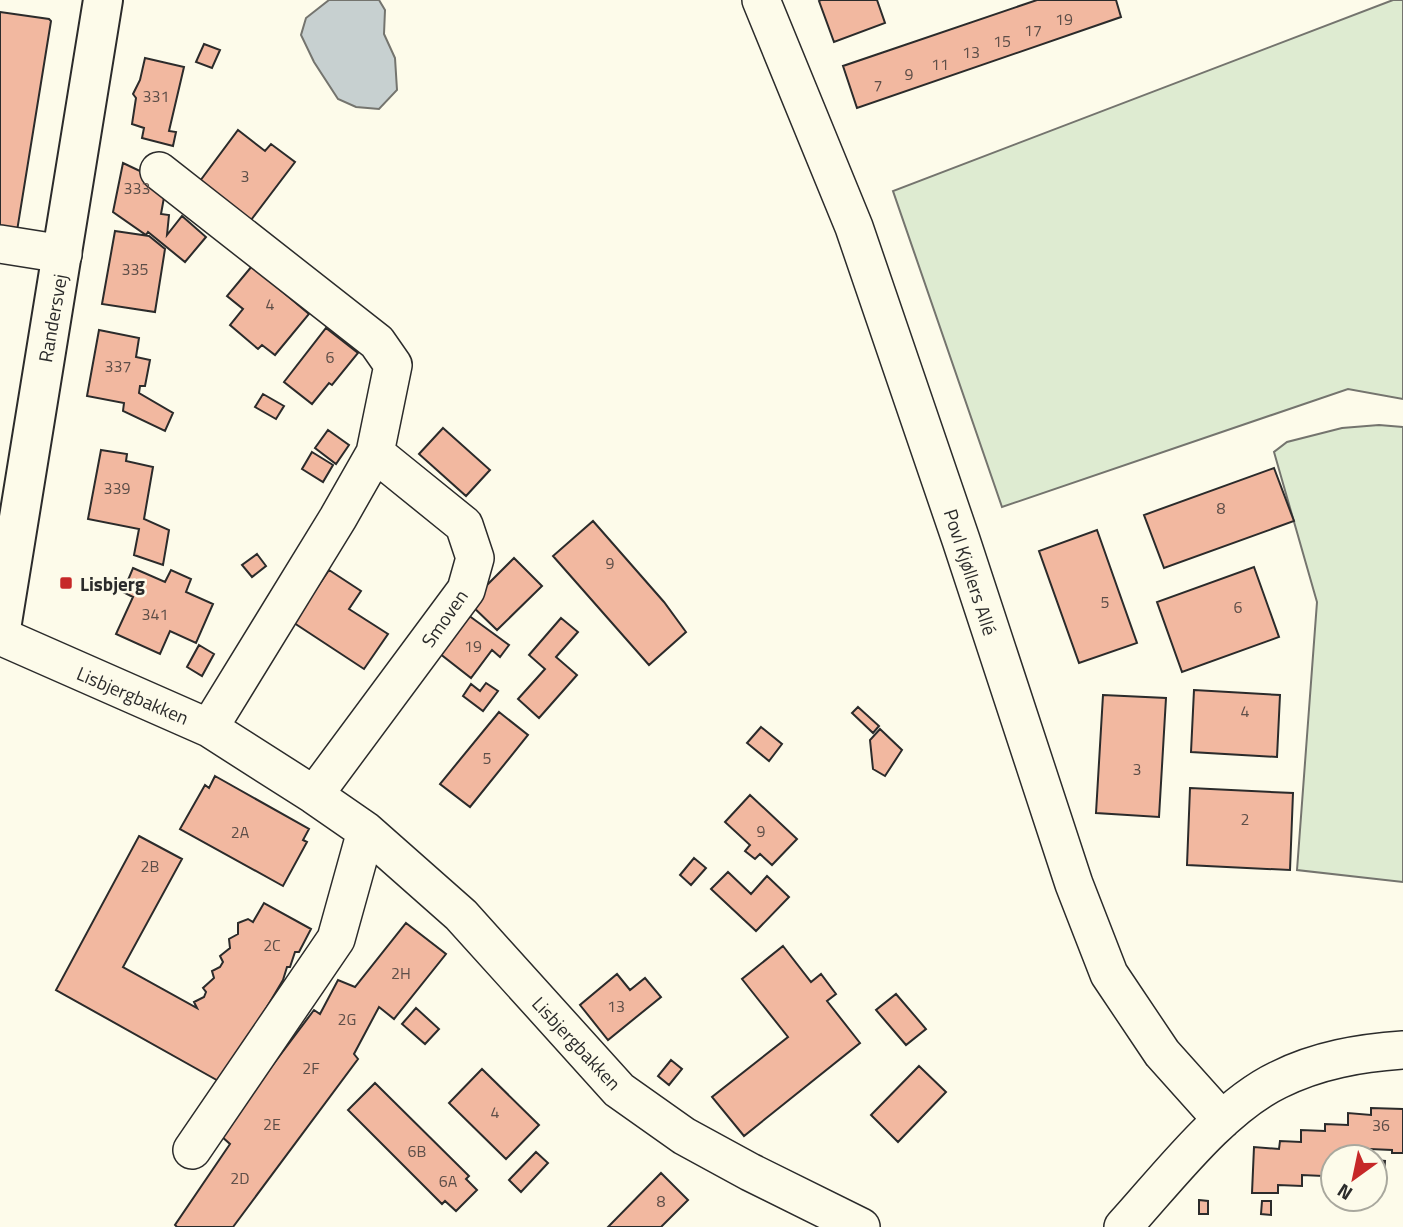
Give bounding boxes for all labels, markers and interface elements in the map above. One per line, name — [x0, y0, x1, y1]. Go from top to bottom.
house number: 19 — [1055, 7, 1073, 31]
house number: 17 — [1024, 18, 1042, 42]
house number: 15 — [993, 29, 1011, 53]
house number: 13 — [962, 40, 980, 64]
house number: 11 — [931, 52, 949, 76]
house number: 9 — [905, 62, 914, 86]
house number: 7 — [874, 73, 882, 97]
house number: 331 — [143, 84, 169, 108]
house number: 3 — [241, 164, 249, 188]
house number: 333 — [124, 176, 150, 200]
house number: 335 — [122, 257, 148, 281]
street label: Randersvej — [30, 272, 74, 364]
house number: 4 — [266, 292, 275, 316]
house number: 6 — [326, 345, 335, 369]
house number: 337 — [105, 354, 131, 378]
house number: 339 — [104, 476, 130, 500]
house number: 8 — [1217, 496, 1226, 520]
street label: Povl Kjøllers Allé — [937, 505, 1005, 639]
house number: 9 — [606, 551, 615, 575]
place label: Lisbjerg — [80, 569, 145, 598]
marker: Lisbjerg — [58, 575, 74, 591]
street label: Smoven — [414, 583, 474, 653]
house number: 5 — [1101, 590, 1110, 614]
house number: 6 — [1234, 595, 1243, 619]
house number: 341 — [142, 602, 168, 626]
house number: 19 — [464, 634, 482, 658]
street label: Lisbjergbakken — [72, 658, 194, 732]
house number: 4 — [1241, 699, 1250, 723]
house number: 5 — [483, 746, 492, 770]
house number: 3 — [1133, 757, 1141, 781]
house number: 2 — [1241, 807, 1249, 831]
house number: 9 — [757, 819, 766, 843]
house number: 2A — [231, 820, 250, 844]
house number: 2B — [141, 854, 160, 878]
house number: 2C — [263, 933, 281, 957]
house number: 2H — [391, 961, 411, 985]
street label: Lisbjergbakken — [526, 989, 628, 1097]
house number: 13 — [607, 994, 625, 1018]
house number: 2G — [338, 1007, 356, 1031]
house number: 2F — [302, 1056, 320, 1080]
house number: 4 — [491, 1100, 500, 1124]
house number: 2E — [263, 1112, 281, 1136]
house number: 36 — [1372, 1113, 1390, 1137]
house number: 6B — [408, 1139, 427, 1163]
north arrow — [1319, 1143, 1389, 1213]
house number: 2D — [230, 1166, 250, 1190]
house number: 6A — [439, 1169, 458, 1193]
text: N — [1331, 1177, 1358, 1208]
house number: 8 — [657, 1189, 666, 1213]

